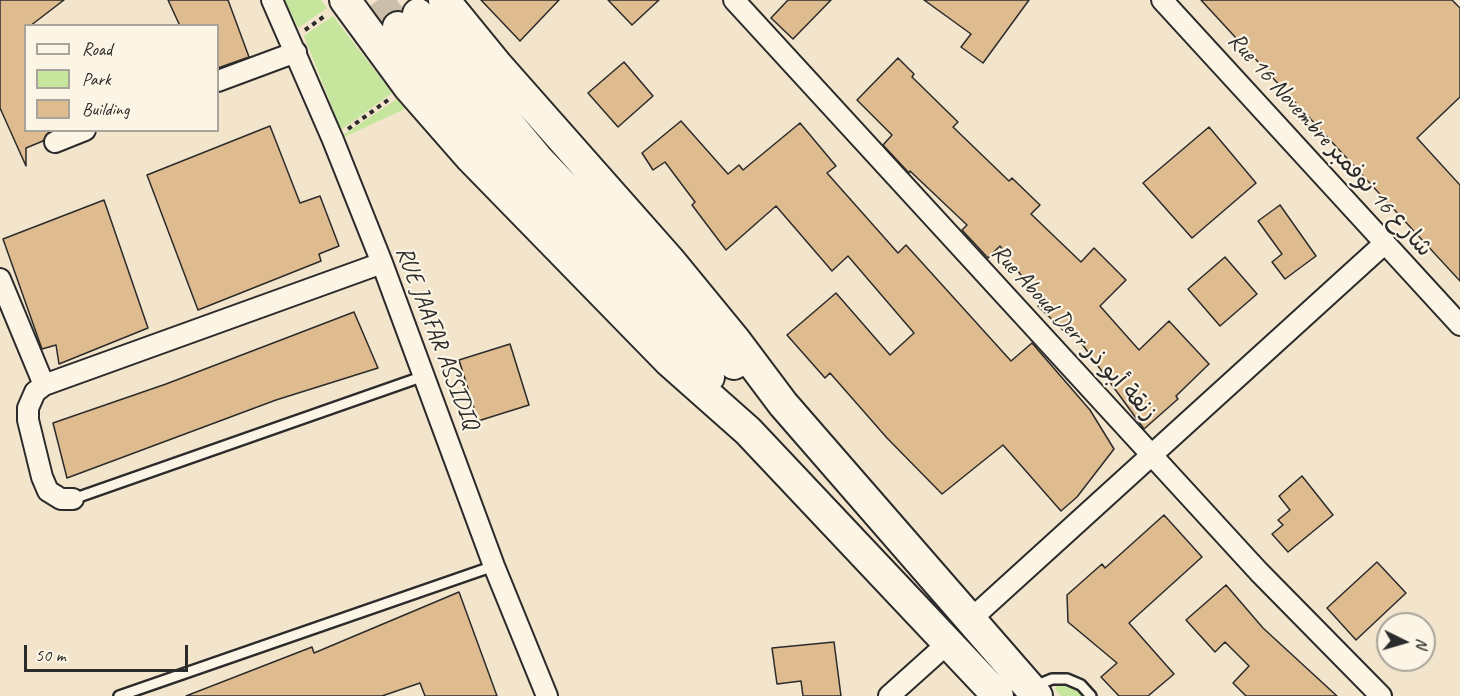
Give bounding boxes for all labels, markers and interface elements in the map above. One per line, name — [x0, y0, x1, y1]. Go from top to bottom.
legend — [24, 24, 219, 132]
street label: Rue 16 Novembre شارع 16 نوفمبر — [1222, 27, 1438, 263]
text: Road — [82, 38, 112, 60]
text: Park — [82, 68, 111, 90]
text: Building — [82, 98, 129, 120]
street label: Rue Aboud Derr زنقة أبو ذر — [985, 239, 1163, 427]
street label: RUE JAAFAR ASSIDIQ — [389, 243, 485, 433]
north arrow — [1376, 612, 1436, 672]
scale bar — [27, 633, 190, 671]
text: N — [1412, 638, 1432, 649]
text: 50 m — [35, 644, 66, 666]

